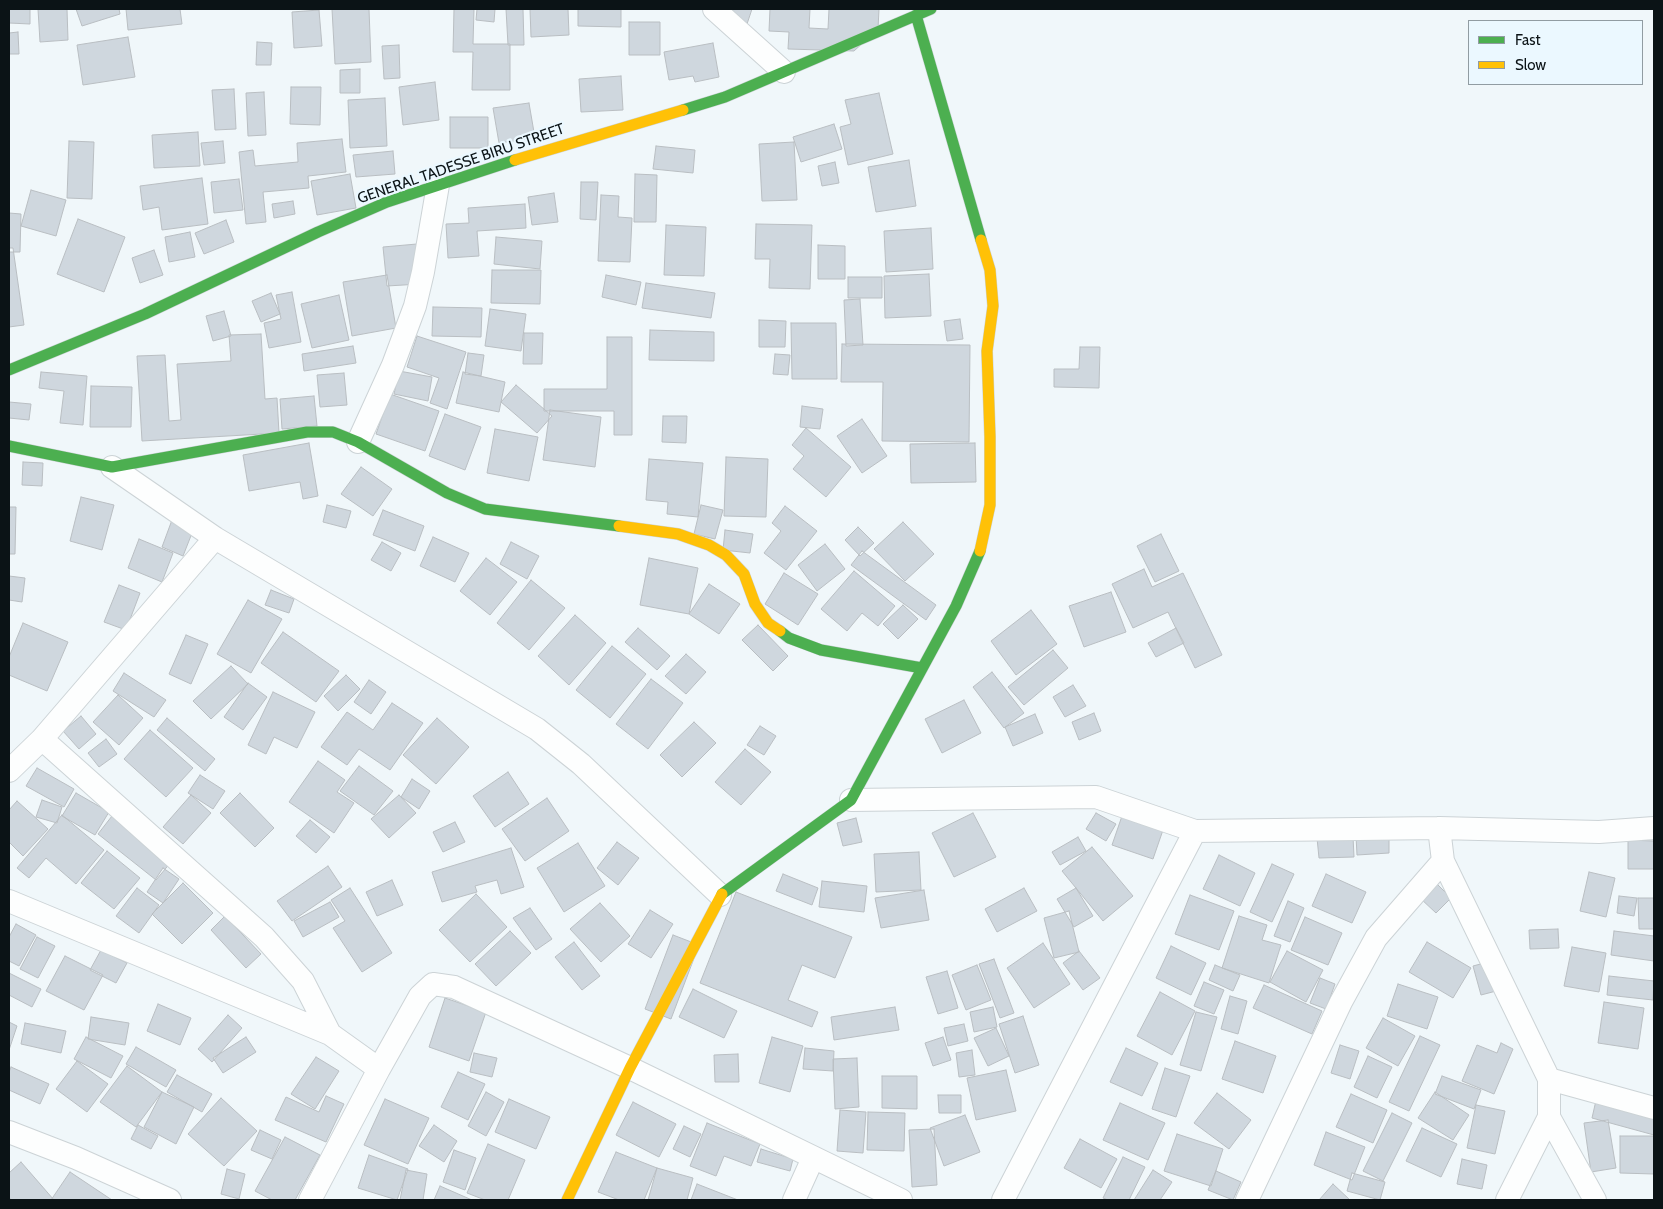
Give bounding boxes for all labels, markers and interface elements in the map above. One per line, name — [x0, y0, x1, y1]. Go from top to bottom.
legend — [1468, 20, 1643, 85]
text: Fast — [1515, 31, 1540, 49]
text: Slow — [1515, 56, 1546, 74]
street label: GENERAL TADESSE BIRU STREET — [355, 120, 567, 208]

